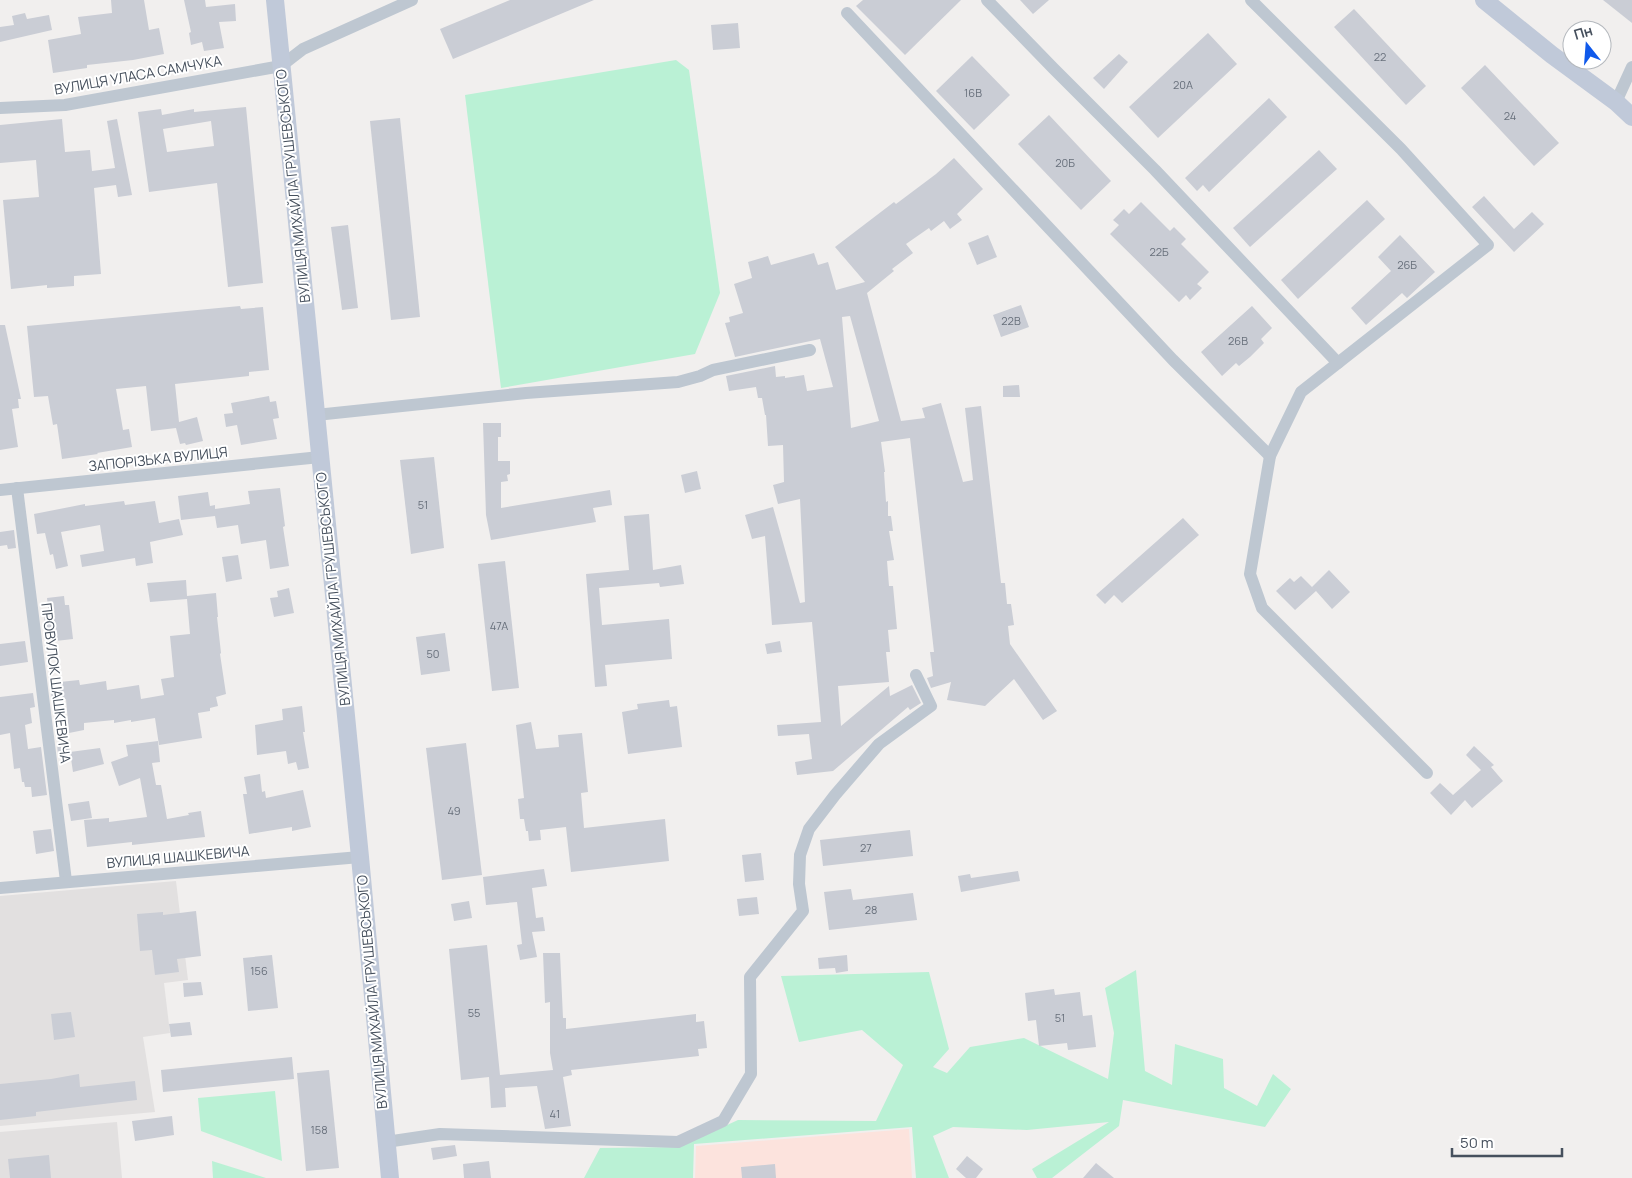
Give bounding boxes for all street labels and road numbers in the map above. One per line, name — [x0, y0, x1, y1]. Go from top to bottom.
street label: ВУЛИЦЯ УЛАСА САМЧУКА — [53, 50, 223, 99]
street label: ВУЛИЦЯ МИХАЙЛА ГРУШЕВСЬКОГО — [271, 68, 314, 304]
street label: ЗАПОРІЗЬКА ВУЛИЦЯ — [87, 442, 228, 475]
street label: ВУЛИЦЯ МИХАЙЛА ГРУШЕВСЬКОГО — [311, 471, 354, 707]
street label: ПРОВУЛОК ШАШКЕВИЧА — [37, 602, 76, 764]
street label: ВУЛИЦЯ ШАШКЕВИЧА — [106, 841, 250, 872]
street label: ВУЛИЦЯ МИХАЙЛА ГРУШЕВСЬКОГО — [352, 874, 391, 1110]

